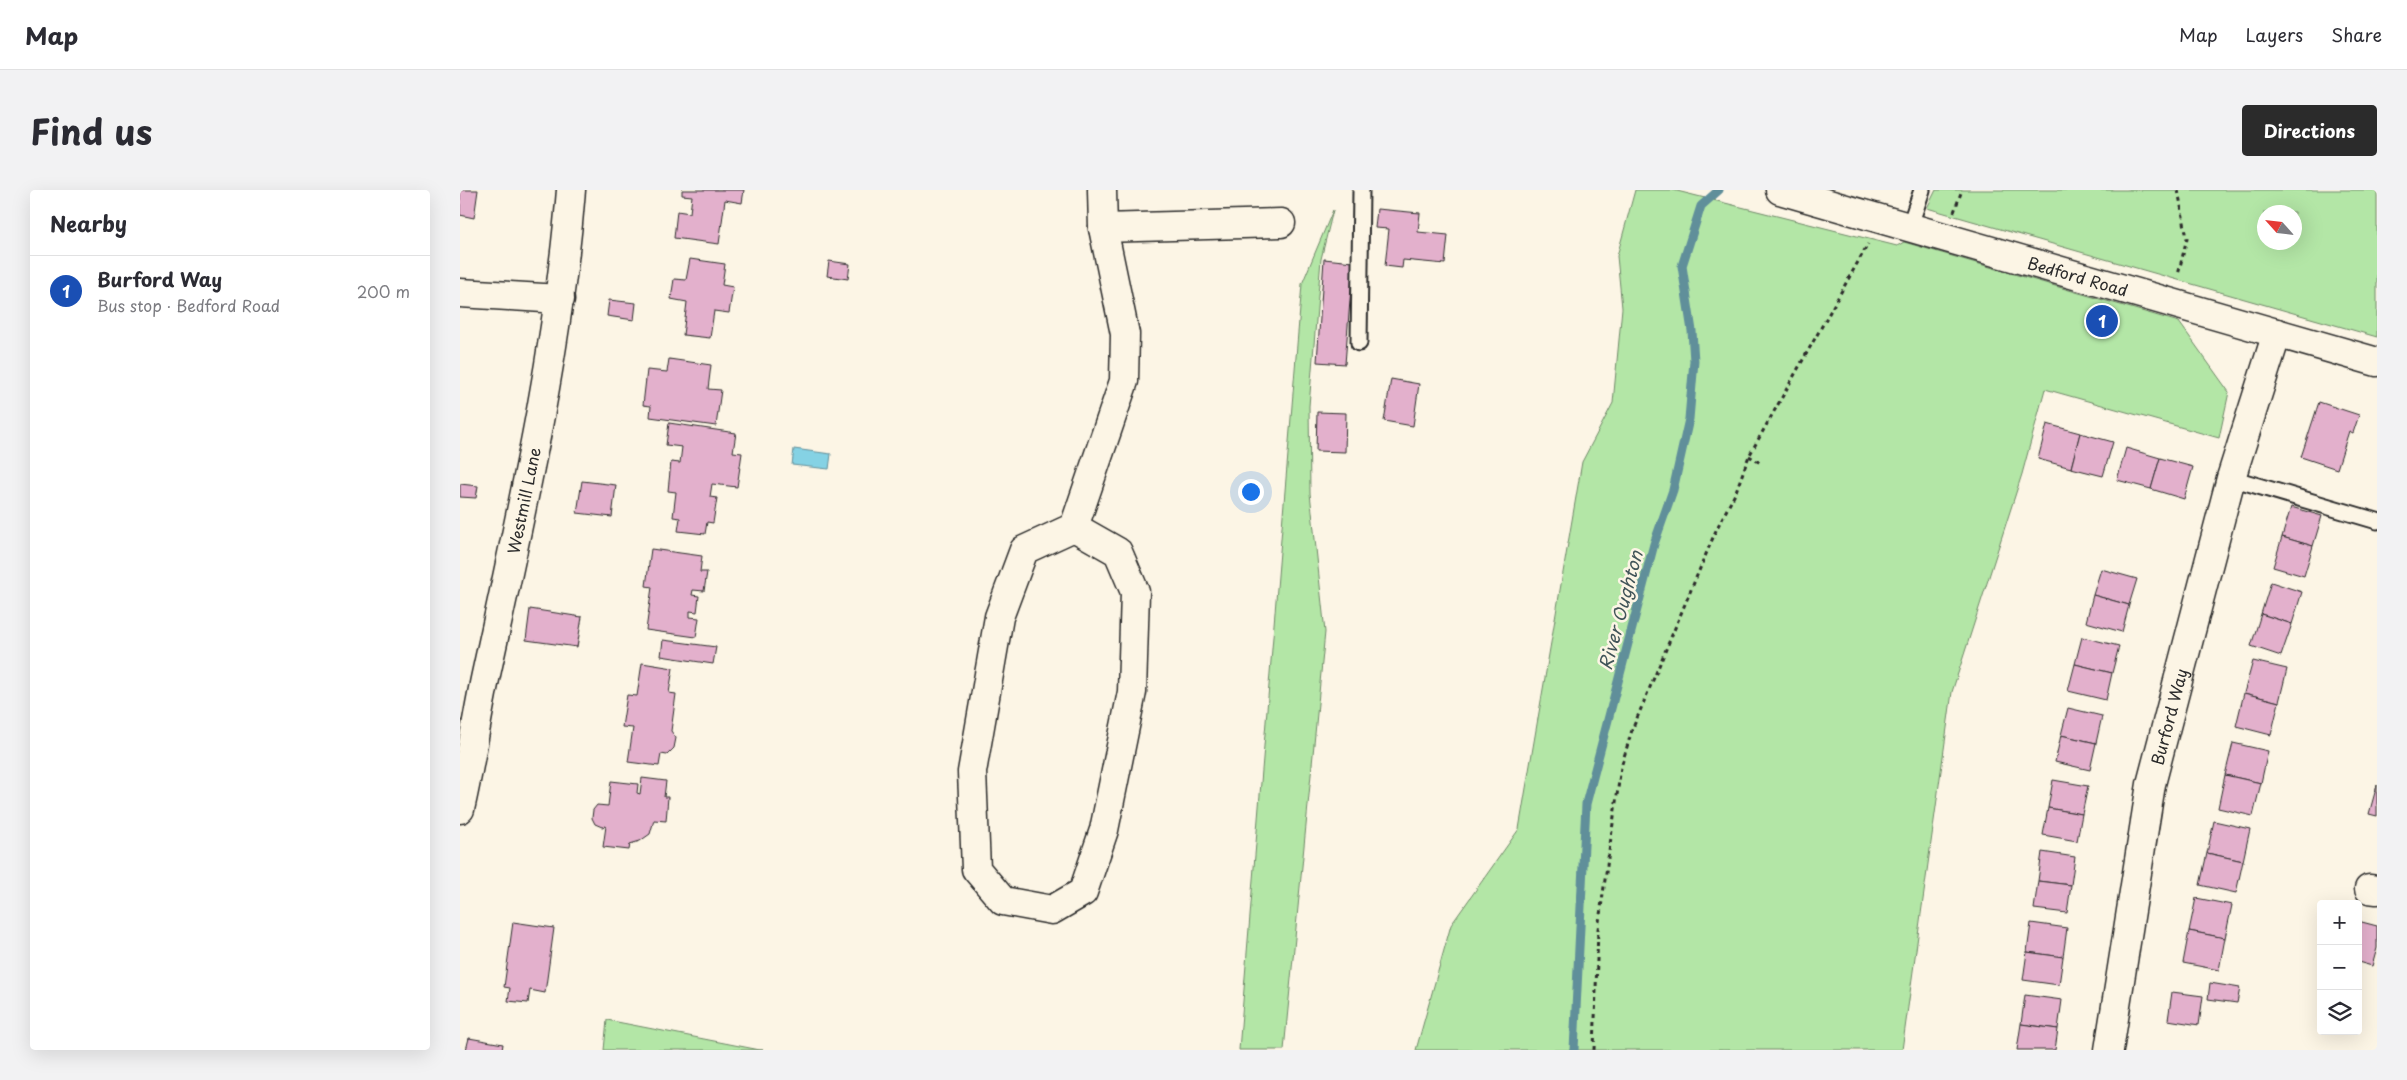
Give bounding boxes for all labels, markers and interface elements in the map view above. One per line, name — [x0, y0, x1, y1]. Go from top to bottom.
text: Map — [25, 17, 78, 53]
text: Map — [2179, 21, 2218, 48]
text: Layers — [2246, 21, 2303, 48]
text: Share — [2331, 21, 2382, 48]
text: Find us — [30, 104, 152, 157]
button: Directions — [2242, 105, 2377, 156]
north arrow — [2257, 205, 2302, 250]
text: Nearby — [50, 207, 127, 239]
street label: Bedford Road — [2025, 250, 2131, 302]
text: Burford Way — [97, 265, 222, 293]
text: 1 — [62, 279, 70, 303]
text: 200 m — [357, 279, 410, 303]
text: Bus stop · Bedford Road — [97, 293, 280, 317]
pin: 1 — [2086, 302, 2118, 340]
street label: Westmill Lane — [501, 445, 546, 556]
your location — [1238, 479, 1264, 505]
water label: River Oughton — [1591, 546, 1649, 673]
street label: Burford Way — [2144, 666, 2193, 768]
map controls — [2317, 900, 2362, 1035]
button: + — [2317, 900, 2362, 945]
button: − — [2317, 945, 2362, 990]
button: layers — [2317, 990, 2362, 1035]

